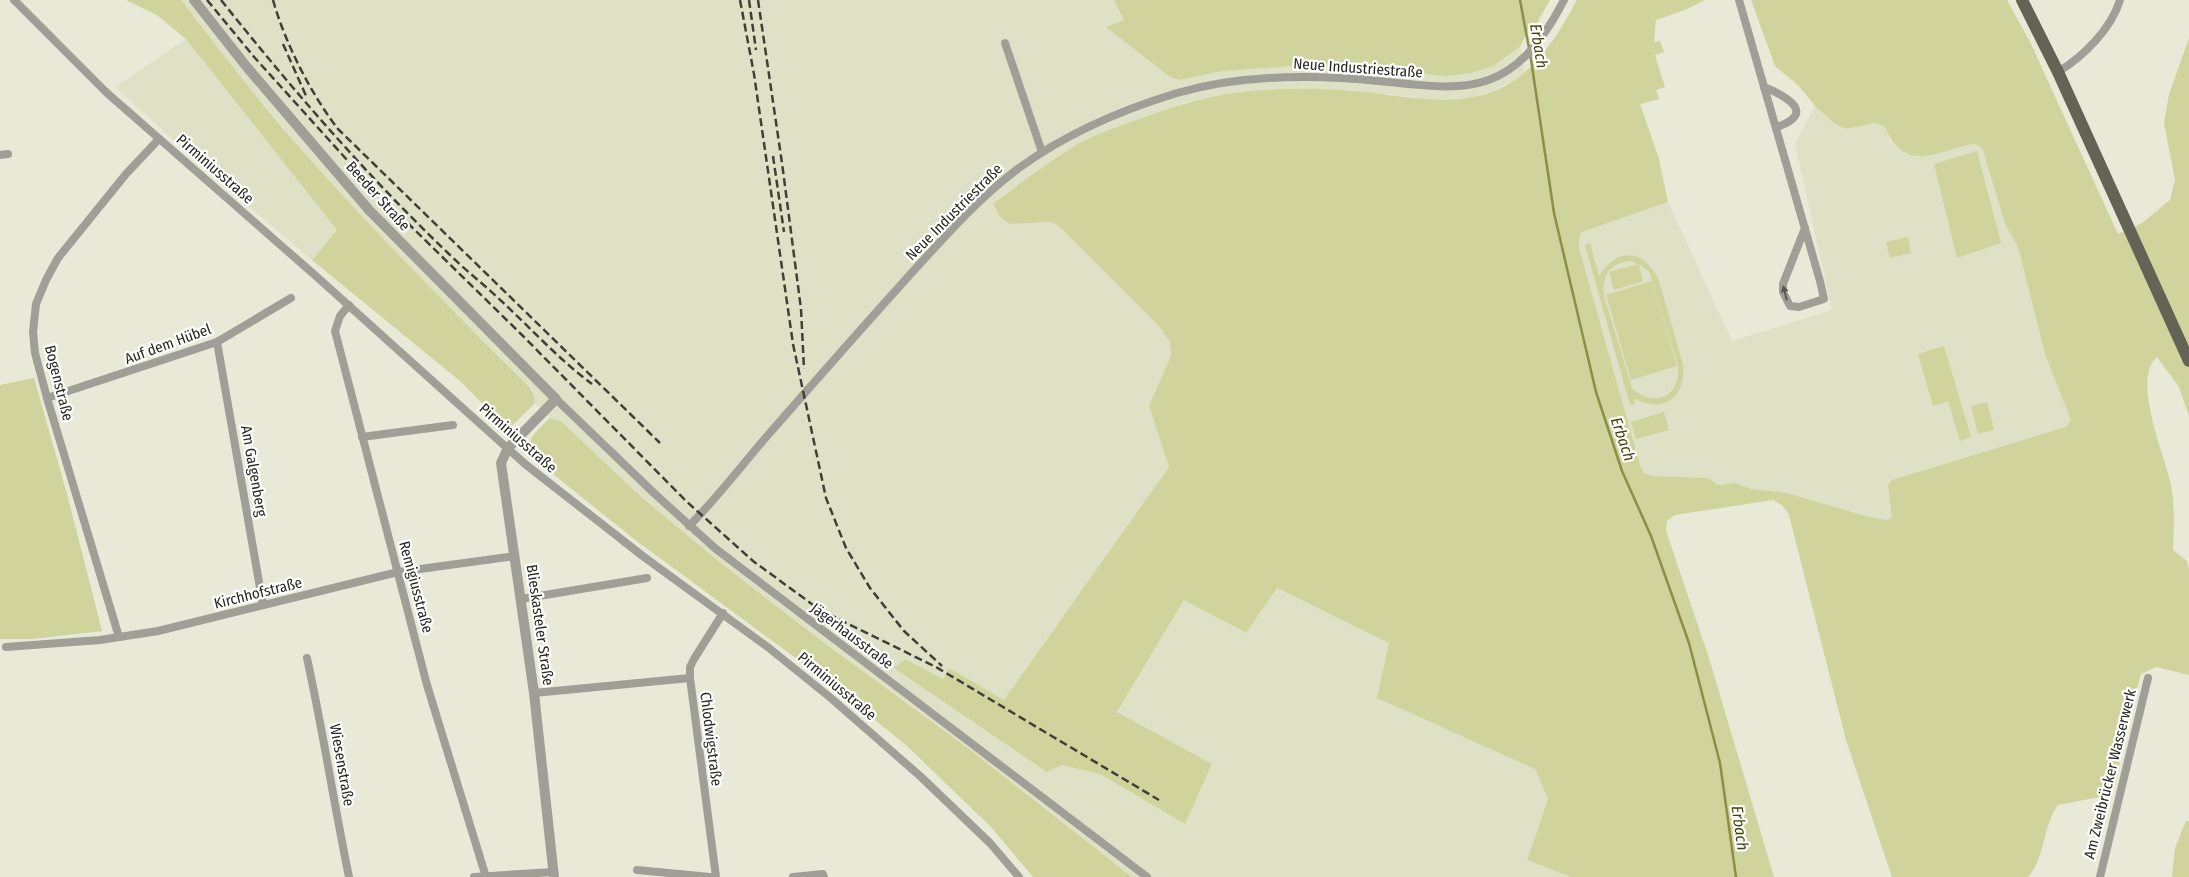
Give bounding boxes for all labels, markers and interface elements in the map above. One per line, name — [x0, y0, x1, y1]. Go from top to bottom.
water label: Erbach — [1526, 22, 1552, 70]
street label: Neue Industriestraße — [1293, 55, 1423, 81]
street label: Pirminiusstraße — [173, 130, 257, 208]
street label: Beeder Straße — [342, 158, 414, 234]
street label: Neue Industriestraße — [902, 160, 1006, 264]
one-way arrow — [1781, 286, 1789, 301]
street label: Auf dem Hübel — [122, 320, 214, 368]
street label: Bogenstraße — [41, 343, 77, 423]
street label: Pirminiusstraße — [476, 399, 560, 477]
water label: Erbach — [1607, 415, 1639, 463]
street label: Am Galgenberg — [237, 424, 271, 518]
street label: Remigiusstraße — [395, 539, 437, 635]
street label: Blieskasteler Straße — [523, 563, 557, 687]
street label: Kirchhofstraße — [212, 573, 304, 613]
street label: Jägerhausstraße — [807, 599, 897, 673]
street label: Pirminiusstraße — [794, 648, 880, 724]
street label: Am Zweibrücker Wasserwerk — [2080, 687, 2140, 861]
street label: Chlodwigstraße — [696, 691, 726, 787]
street label: Wiesenstraße — [326, 723, 358, 807]
water label: Erbach — [1727, 804, 1753, 852]

